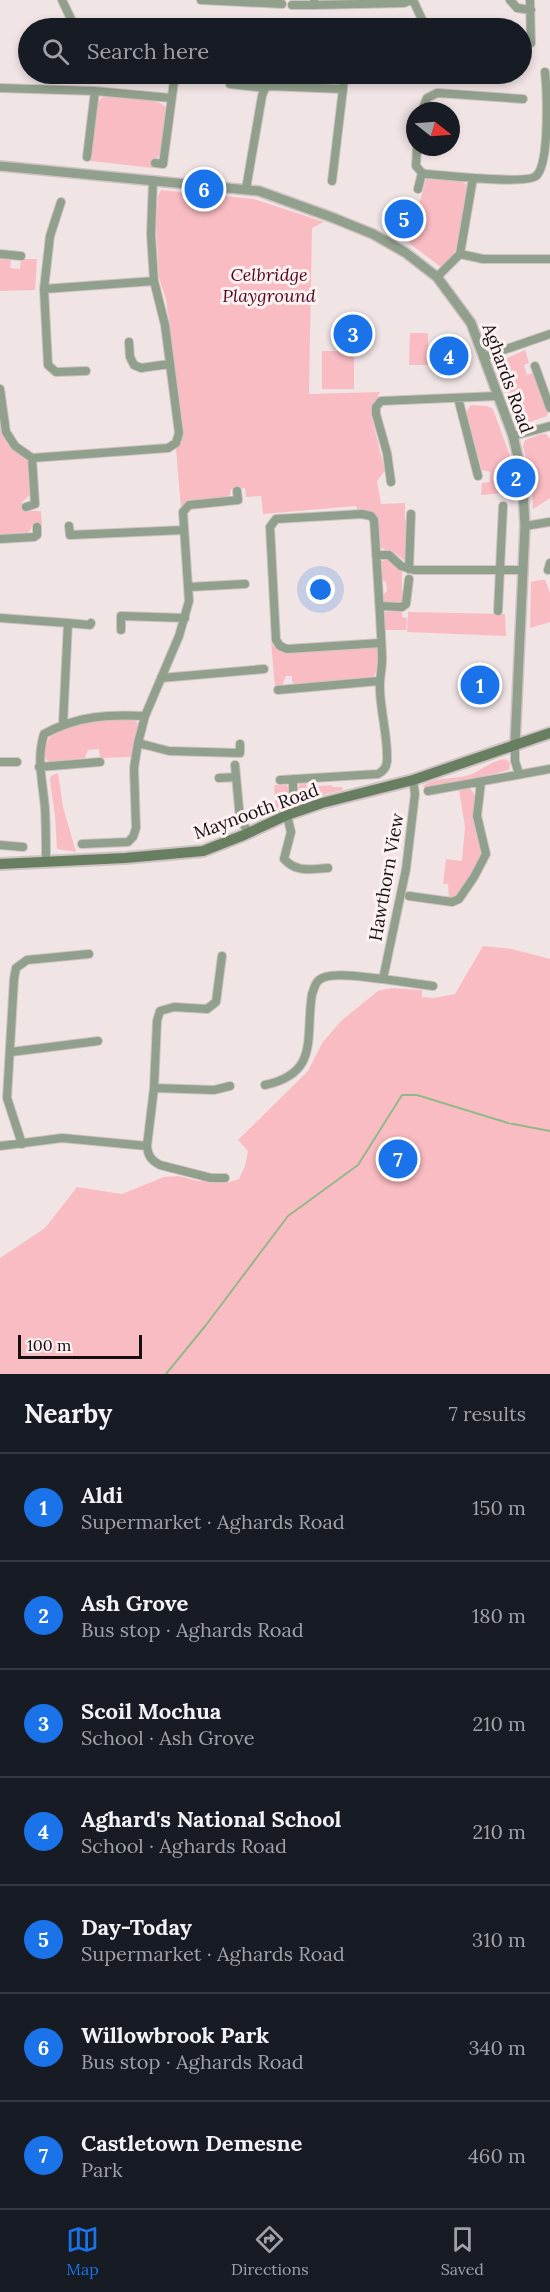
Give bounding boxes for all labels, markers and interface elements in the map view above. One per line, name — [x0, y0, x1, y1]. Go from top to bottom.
search box — [18, 18, 532, 84]
icon: search — [39, 35, 72, 68]
text: Search here — [87, 37, 209, 65]
north arrow — [406, 102, 460, 156]
pin: 6 — [184, 166, 224, 212]
pin: 5 — [384, 196, 424, 242]
park label: Celbridge Playground — [222, 263, 316, 307]
pin: 3 — [334, 312, 372, 356]
street label: Aghards Road — [477, 319, 539, 436]
pin: 4 — [430, 334, 468, 378]
pin: 2 — [496, 456, 536, 500]
your location — [306, 575, 335, 604]
pin: 1 — [460, 662, 500, 708]
street label: Maynooth Road — [190, 778, 322, 844]
street label: Hawthorn View — [363, 811, 409, 943]
pin: 7 — [378, 1136, 418, 1182]
scale bar — [18, 1332, 142, 1360]
text: 100 m — [27, 1335, 71, 1355]
text: Nearby — [24, 1397, 112, 1430]
text: 7 results — [449, 1401, 526, 1426]
text: Aldi — [81, 1481, 123, 1509]
text: 1 — [39, 1495, 48, 1520]
text: 150 m — [472, 1495, 526, 1520]
text: Supermarket · Aghards Road — [81, 1509, 345, 1534]
text: Ash Grove — [81, 1589, 188, 1617]
text: 2 — [38, 1603, 49, 1628]
text: 180 m — [472, 1603, 526, 1628]
text: Bus stop · Aghards Road — [81, 1617, 304, 1642]
text: Scoil Mochua — [81, 1697, 221, 1725]
text: 3 — [38, 1711, 49, 1736]
text: 210 m — [472, 1711, 526, 1736]
text: School · Ash Grove — [81, 1725, 255, 1750]
text: Aghard's National School — [81, 1805, 341, 1833]
text: 4 — [38, 1819, 49, 1844]
text: 210 m — [472, 1819, 526, 1844]
text: School · Aghards Road — [81, 1833, 287, 1858]
text: Day-Today — [81, 1913, 192, 1941]
text: 5 — [38, 1927, 49, 1952]
text: 310 m — [472, 1927, 526, 1952]
text: Supermarket · Aghards Road — [81, 1941, 345, 1966]
text: Willowbrook Park — [81, 2021, 269, 2049]
text: 6 — [38, 2035, 49, 2060]
text: 340 m — [468, 2035, 526, 2060]
text: Bus stop · Aghards Road — [81, 2049, 304, 2074]
text: Castletown Demesne — [81, 2129, 302, 2157]
text: 7 — [39, 2143, 48, 2168]
text: 460 m — [468, 2143, 526, 2168]
text: Park — [81, 2157, 123, 2182]
tab: Map — [66, 2223, 99, 2279]
tab: Directions — [231, 2223, 309, 2279]
tab: Saved — [441, 2223, 484, 2279]

